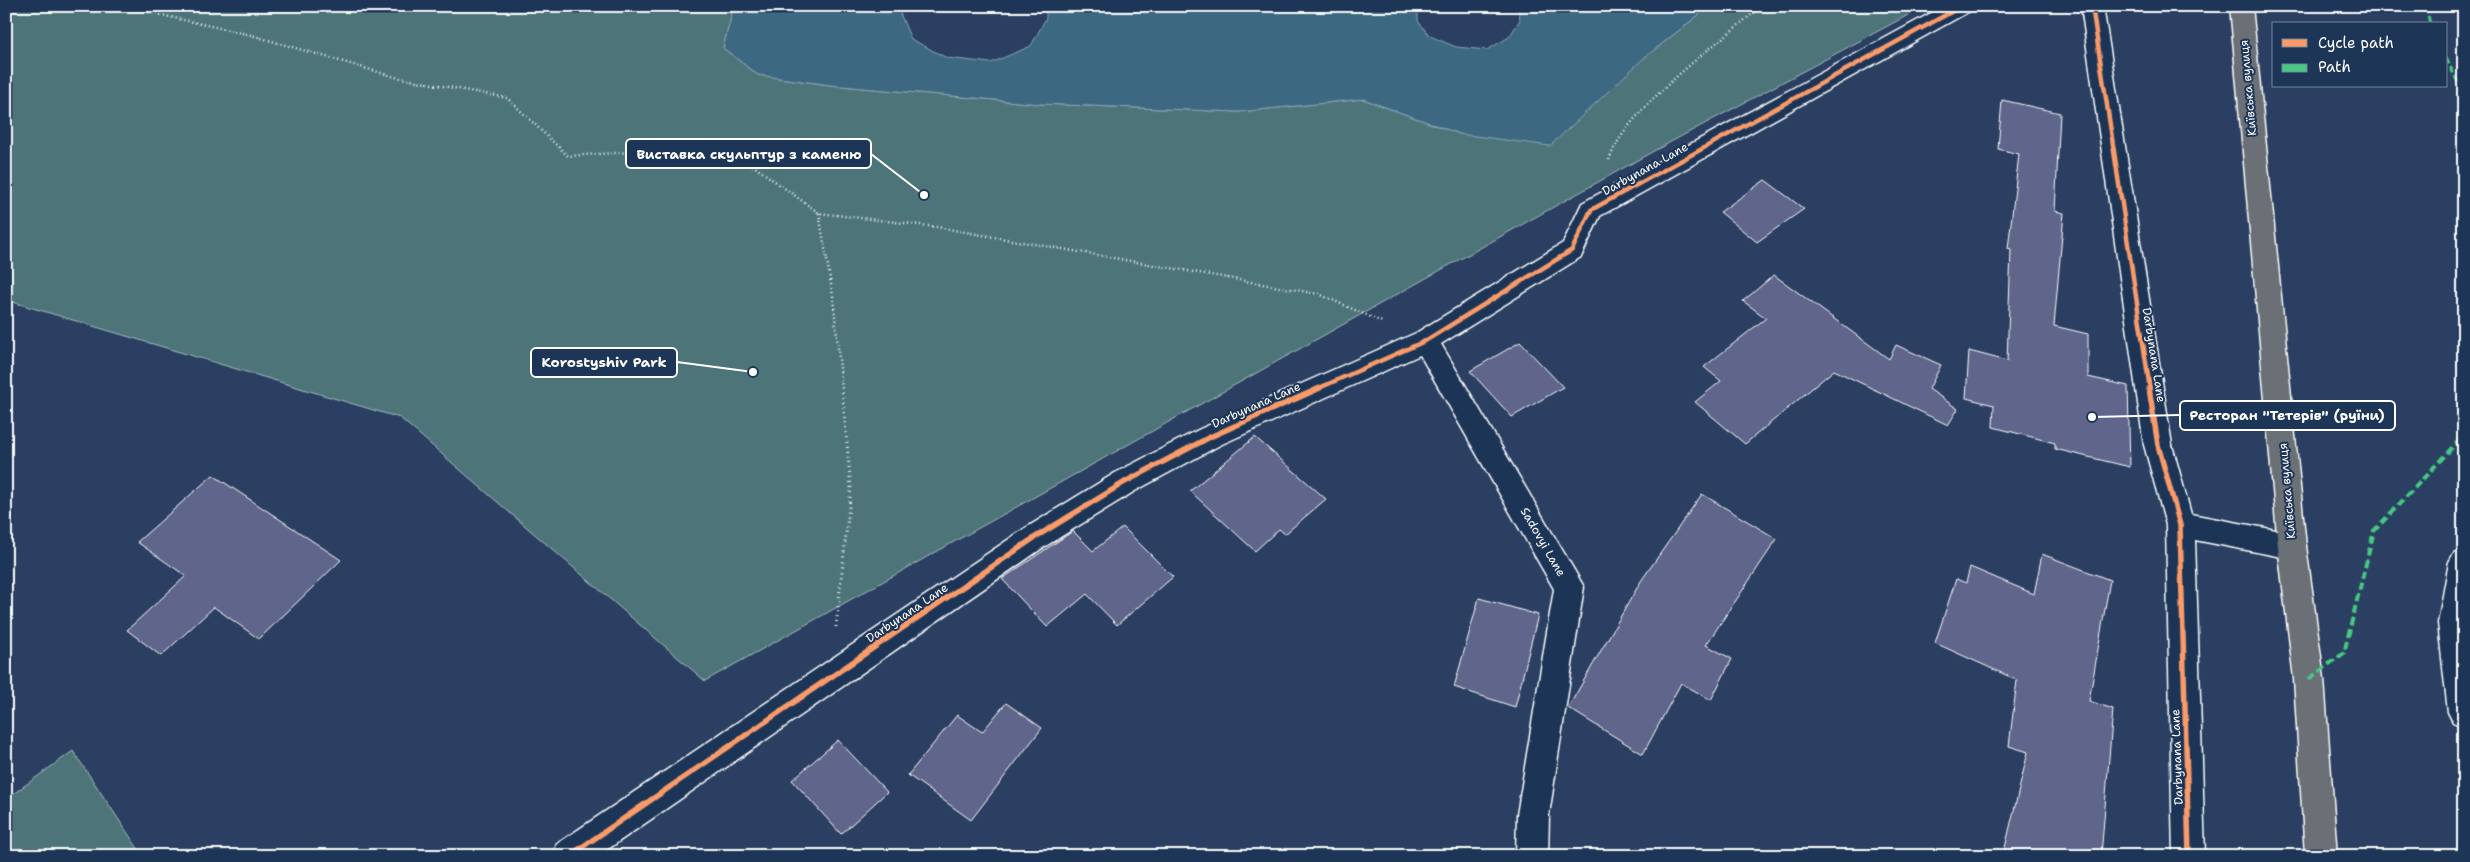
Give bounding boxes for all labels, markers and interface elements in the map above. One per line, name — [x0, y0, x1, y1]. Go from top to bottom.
legend — [2272, 22, 2448, 88]
text: Cycle path — [2318, 33, 2394, 53]
street label: Київська вулиця — [2236, 39, 2260, 137]
text: Path — [2318, 57, 2351, 77]
callout: Виставка скульптур з каменю — [626, 139, 871, 168]
street label: Darbynana Lane — [1599, 139, 1691, 199]
text: Виставка скульптур з каменю — [636, 145, 862, 163]
street label: Darbynana Lane — [2139, 306, 2169, 404]
callout: Korostyshiv Park — [531, 348, 677, 377]
text: Korostyshiv Park — [541, 353, 667, 371]
street label: Darbynana Lane — [1209, 378, 1303, 432]
callout: Ресторан "Тетерів" (руїни) — [2180, 401, 2395, 430]
text: Ресторан "Тетерів" (руїни) — [2189, 406, 2385, 424]
street label: Київська вулиця — [2275, 442, 2299, 540]
street label: Sadovyi Lane — [1517, 505, 1569, 580]
street label: Darbynana Lane — [863, 579, 951, 646]
street label: Darbynana Lane — [2167, 709, 2187, 805]

